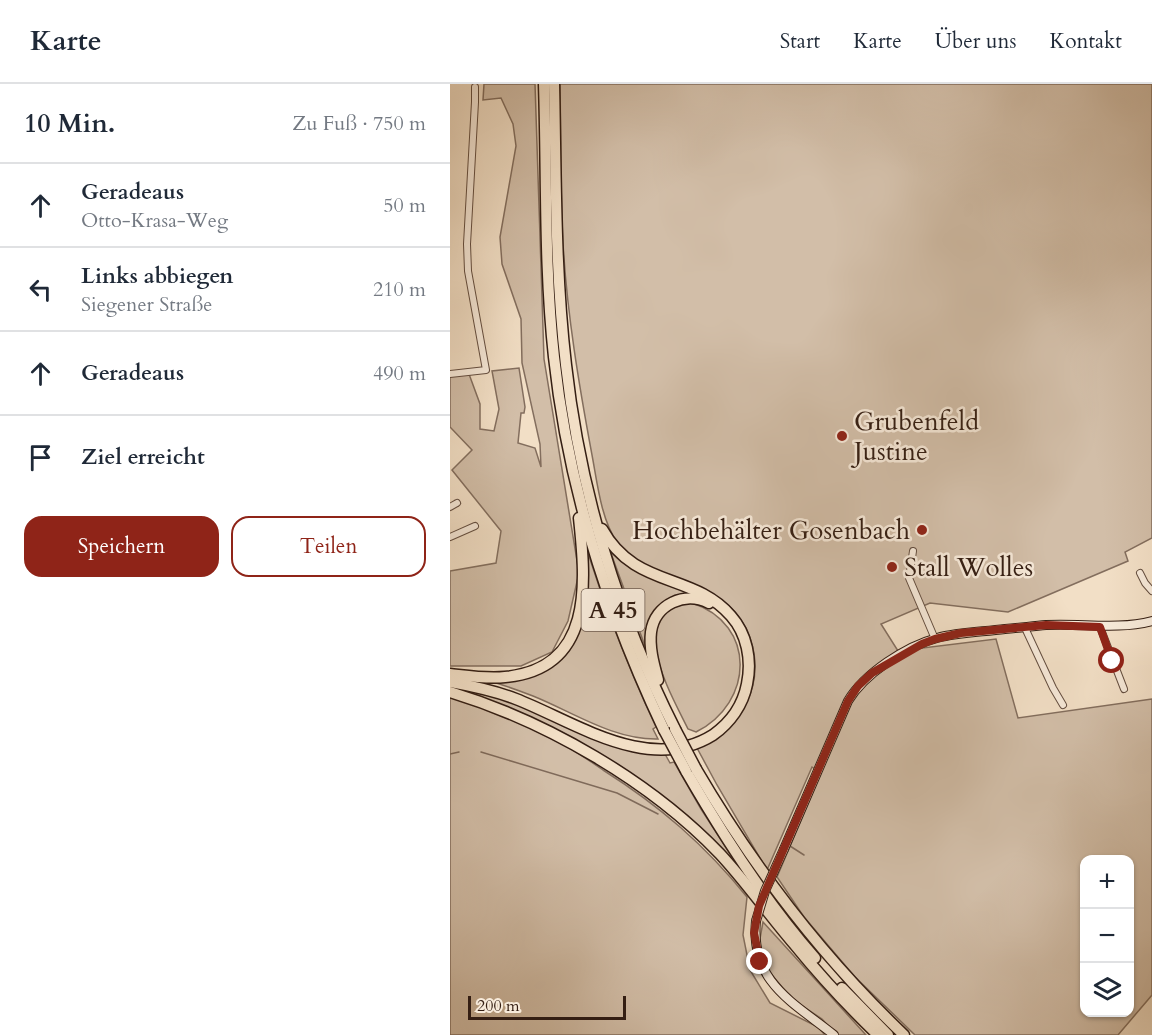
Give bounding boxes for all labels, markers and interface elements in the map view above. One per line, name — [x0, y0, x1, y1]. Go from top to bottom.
text: Karte — [30, 22, 102, 60]
text: Start — [780, 27, 820, 56]
text: Karte — [853, 27, 902, 56]
text: Über uns — [935, 27, 1017, 56]
text: Kontakt — [1050, 27, 1122, 56]
text: 10 Min. — [24, 106, 115, 141]
text: Zu Fuß · 750 m — [292, 110, 426, 137]
text: Geradeaus — [81, 177, 184, 207]
icon: ahead — [24, 189, 57, 222]
text: 50 m — [383, 192, 426, 219]
text: Otto-Krasa-Weg — [81, 207, 228, 234]
text: Links abbiegen — [81, 261, 233, 291]
icon: left — [24, 273, 57, 306]
text: 210 m — [373, 276, 426, 303]
text: Siegener Straße — [81, 291, 212, 318]
icon: ahead — [24, 357, 57, 390]
text: Geradeaus — [81, 358, 184, 388]
text: 490 m — [373, 360, 426, 387]
place label: Grubenfeld Justine — [850, 404, 979, 469]
marker: Grubenfeld Justine — [835, 429, 849, 443]
icon: arrive — [24, 441, 57, 474]
text: Ziel erreicht — [81, 442, 205, 472]
place label: Hochbehälter Gosenbach — [632, 513, 910, 548]
button: Speichern — [24, 516, 219, 577]
button: Teilen — [231, 516, 426, 577]
marker: Hochbehälter Gosenbach — [915, 523, 929, 537]
place label: Stall Wolles — [904, 550, 1033, 585]
marker: Stall Wolles — [885, 560, 899, 574]
road number: A 45 — [582, 589, 645, 631]
route start — [1098, 647, 1124, 673]
map controls — [1080, 855, 1134, 1017]
button: + — [1080, 855, 1134, 909]
button: − — [1080, 909, 1134, 963]
route end — [746, 948, 772, 974]
button: layers — [1080, 963, 1134, 1017]
scale bar — [468, 993, 626, 1020]
text: 200 m — [477, 995, 519, 1017]

